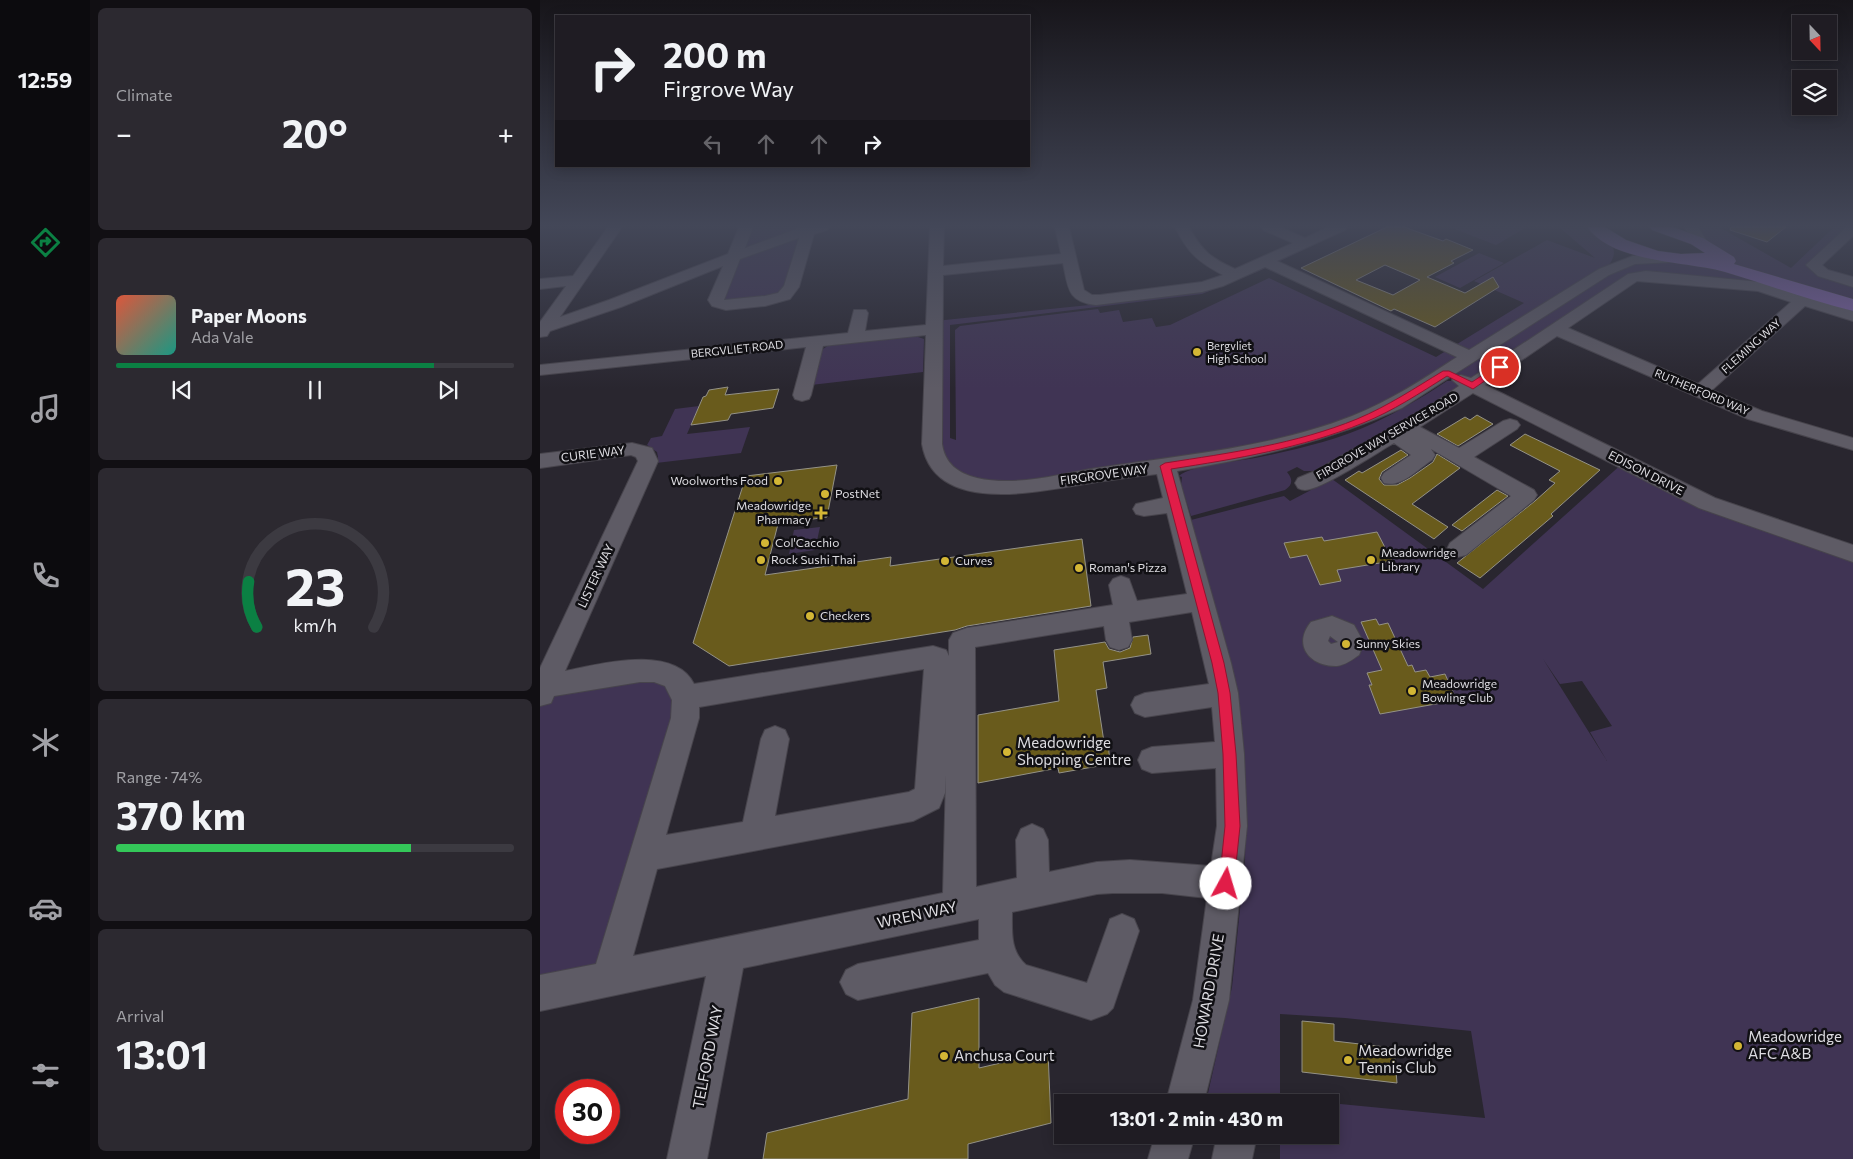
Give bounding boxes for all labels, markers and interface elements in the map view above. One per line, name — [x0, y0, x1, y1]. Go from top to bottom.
north arrow — [1792, 15, 1838, 60]
map controls — [1792, 15, 1837, 115]
text: 200 m — [663, 32, 766, 75]
icon: right — [580, 35, 645, 100]
text: 12:59 — [18, 66, 72, 93]
button: layers — [1792, 70, 1837, 115]
text: Firgrove Way — [663, 75, 794, 102]
text: Climate — [116, 85, 172, 104]
text: 20° — [282, 109, 348, 156]
text: − — [116, 116, 132, 150]
text: + — [498, 116, 514, 150]
icon: left — [699, 130, 727, 158]
icon: ahead — [752, 130, 780, 158]
icon: ahead — [805, 130, 833, 158]
icon: right — [858, 130, 886, 158]
icon: directions — [28, 225, 63, 260]
text: Paper Moons — [191, 304, 307, 327]
street label: FLEMING WAY — [1718, 316, 1783, 376]
text: Ada Vale — [191, 327, 253, 346]
street label: BERGVLIET ROAD — [690, 337, 784, 360]
place label: Bergvliet High School — [1207, 339, 1267, 365]
marker: Bergvliet High School — [1191, 346, 1203, 358]
pin — [1479, 346, 1521, 388]
icon: arrive — [1486, 353, 1514, 381]
street label: RUTHERFORD WAY — [1653, 366, 1751, 417]
icon: previous — [168, 376, 196, 404]
icon: pause — [301, 376, 329, 404]
icon: next — [434, 376, 462, 404]
street label: FIRGROVE WAY SERVICE ROAD — [1314, 390, 1460, 482]
icon: music — [28, 391, 63, 426]
street label: CURIE WAY — [560, 442, 626, 464]
street label: EDISON DRIVE — [1606, 447, 1687, 497]
street label: FIRGROVE WAY — [1059, 461, 1149, 487]
place label: Woolworths Food — [670, 473, 768, 487]
marker: Woolworths Food — [772, 475, 784, 487]
place label: PostNet — [835, 486, 880, 500]
marker: PostNet — [819, 488, 831, 500]
place label: Meadowridge Pharmacy — [736, 498, 811, 526]
marker: Meadowridge Pharmacy — [815, 507, 827, 519]
place label: Col'Cacchio — [775, 535, 839, 549]
marker: Col'Cacchio — [759, 537, 771, 549]
street label: LISTER WAY — [574, 541, 616, 610]
place label: Meadowridge Library — [1381, 545, 1456, 573]
place label: Rock Sushi Thai — [771, 552, 856, 566]
text: 23 — [285, 553, 345, 617]
place label: Curves — [955, 553, 992, 567]
marker: Rock Sushi Thai — [755, 554, 767, 566]
marker: Meadowridge Library — [1365, 554, 1377, 566]
marker: Curves — [939, 555, 951, 567]
icon: phone — [28, 558, 63, 593]
place label: Roman's Pizza — [1089, 560, 1166, 574]
marker: Roman's Pizza — [1073, 562, 1085, 574]
place label: Checkers — [820, 608, 870, 622]
marker: Checkers — [804, 610, 816, 622]
text: km/h — [293, 614, 337, 636]
place label: Sunny Skies — [1356, 636, 1420, 650]
marker: Sunny Skies — [1340, 638, 1352, 650]
place label: Meadowridge Bowling Club — [1422, 676, 1497, 704]
marker: Meadowridge Bowling Club — [1406, 685, 1418, 697]
icon: climate — [28, 725, 63, 760]
place label: Meadowridge Shopping Centre — [1017, 733, 1131, 768]
marker: Meadowridge Shopping Centre — [1001, 746, 1013, 758]
text: Range · 74% — [116, 767, 202, 786]
text: 370 km — [116, 791, 246, 838]
position arrow — [1199, 857, 1251, 909]
icon: car — [28, 891, 63, 926]
street label: WREN WAY — [875, 897, 959, 931]
street label: HOWARD DRIVE — [1189, 932, 1227, 1050]
street label: TELFORD WAY — [688, 1003, 726, 1110]
text: Arrival — [116, 1006, 164, 1025]
place label: Meadowridge AFC A&B — [1748, 1027, 1842, 1062]
text: 13:01 — [116, 1030, 208, 1077]
marker: Meadowridge AFC A&B — [1732, 1040, 1744, 1052]
place label: Meadowridge Tennis Club — [1358, 1041, 1452, 1076]
place label: Anchusa Court — [954, 1046, 1055, 1064]
marker: Anchusa Court — [938, 1050, 950, 1062]
marker: Meadowridge Tennis Club — [1342, 1054, 1354, 1066]
icon: filters — [28, 1058, 63, 1093]
speed limit sign: 30 — [555, 1079, 620, 1144]
text: 13:01 · 2 min · 430 m — [1110, 1107, 1283, 1130]

